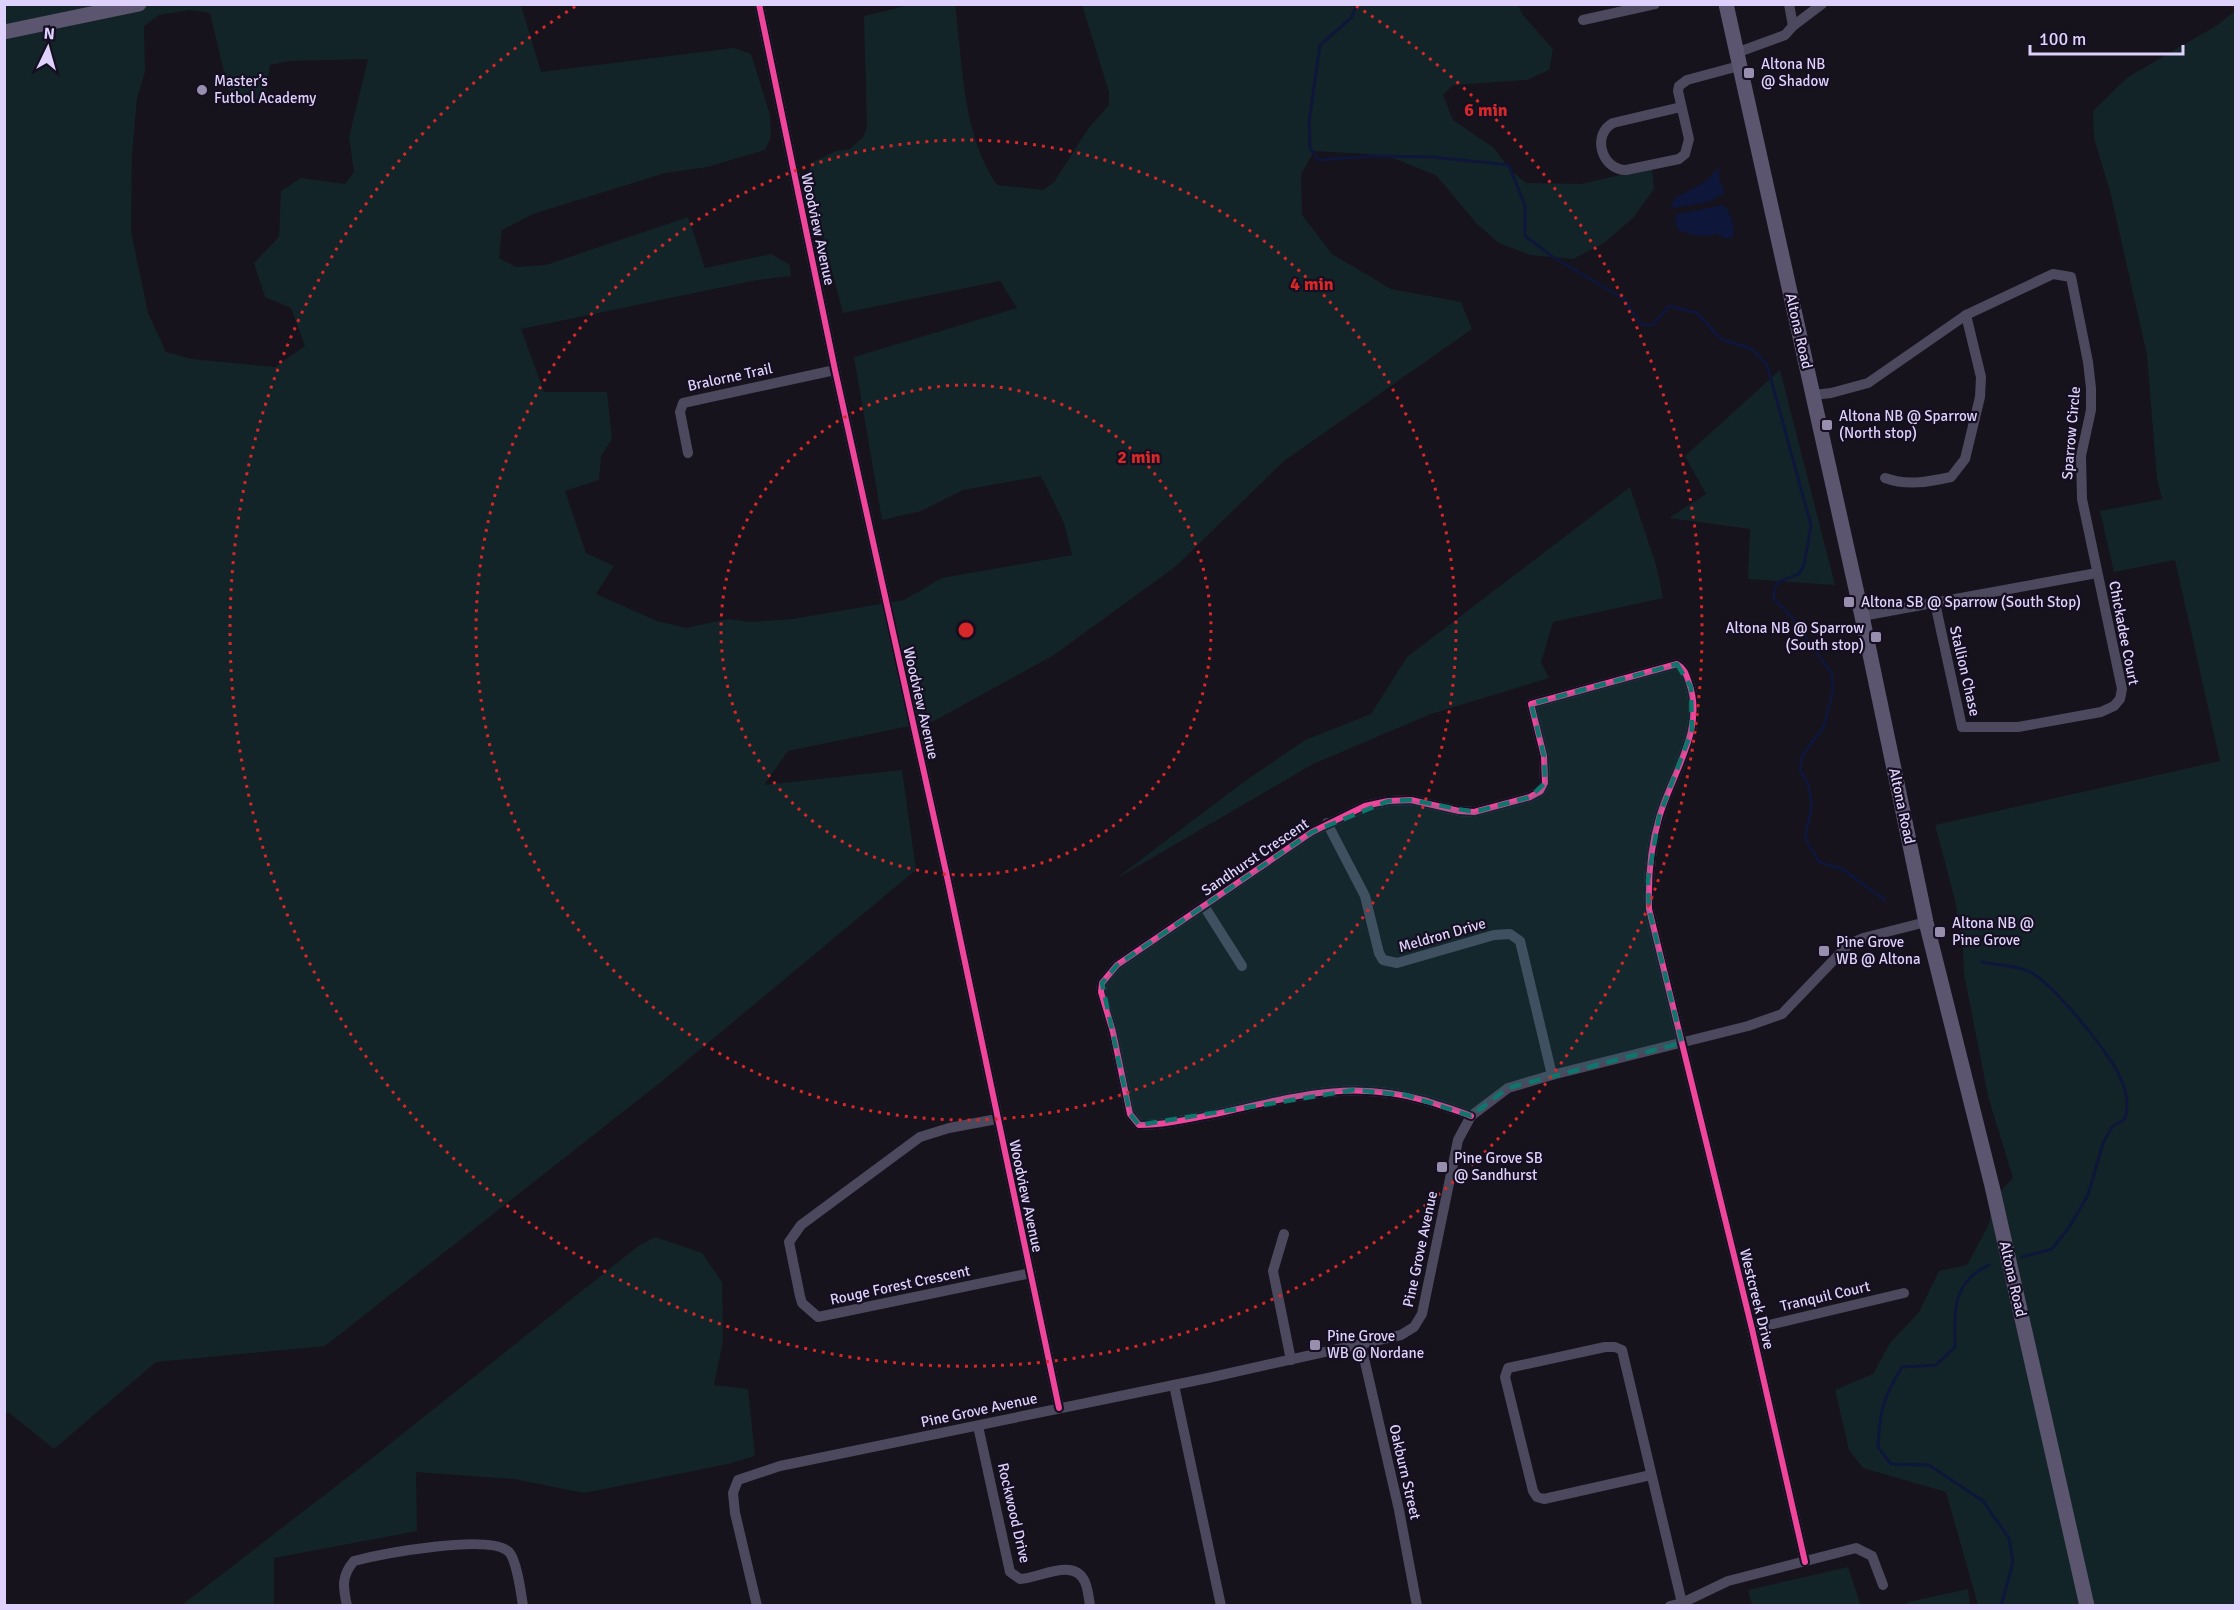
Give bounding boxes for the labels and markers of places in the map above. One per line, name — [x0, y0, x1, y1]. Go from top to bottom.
place label: Altona NB @ Shadow — [1761, 55, 1829, 90]
marker: Altona NB @ Shadow — [1742, 66, 1756, 80]
place label: Master’s Futbol Academy — [214, 72, 316, 107]
marker: Master’s Futbol Academy — [195, 83, 209, 97]
place label: Altona NB @ Sparrow (North stop) — [1839, 407, 1978, 442]
marker: Altona NB @ Sparrow (North stop) — [1820, 418, 1834, 432]
place label: Altona SB @ Sparrow (South Stop) — [1861, 593, 2081, 611]
marker: Altona SB @ Sparrow (South Stop) — [1842, 595, 1856, 609]
place label: Altona NB @ Sparrow (South stop) — [1726, 619, 1864, 654]
centre of rings — [956, 620, 976, 640]
marker: Altona NB @ Sparrow (South stop) — [1869, 630, 1883, 644]
place label: Altona NB @ Pine Grove — [1952, 914, 2034, 949]
marker: Altona NB @ Pine Grove — [1933, 925, 1947, 939]
place label: Pine Grove WB @ Altona — [1836, 933, 1921, 968]
marker: Pine Grove WB @ Altona — [1817, 944, 1831, 958]
place label: Pine Grove SB @ Sandhurst — [1454, 1149, 1543, 1184]
marker: Pine Grove SB @ Sandhurst — [1435, 1160, 1449, 1174]
place label: Pine Grove WB @ Nordane — [1327, 1327, 1424, 1362]
marker: Pine Grove WB @ Nordane — [1308, 1338, 1322, 1352]

